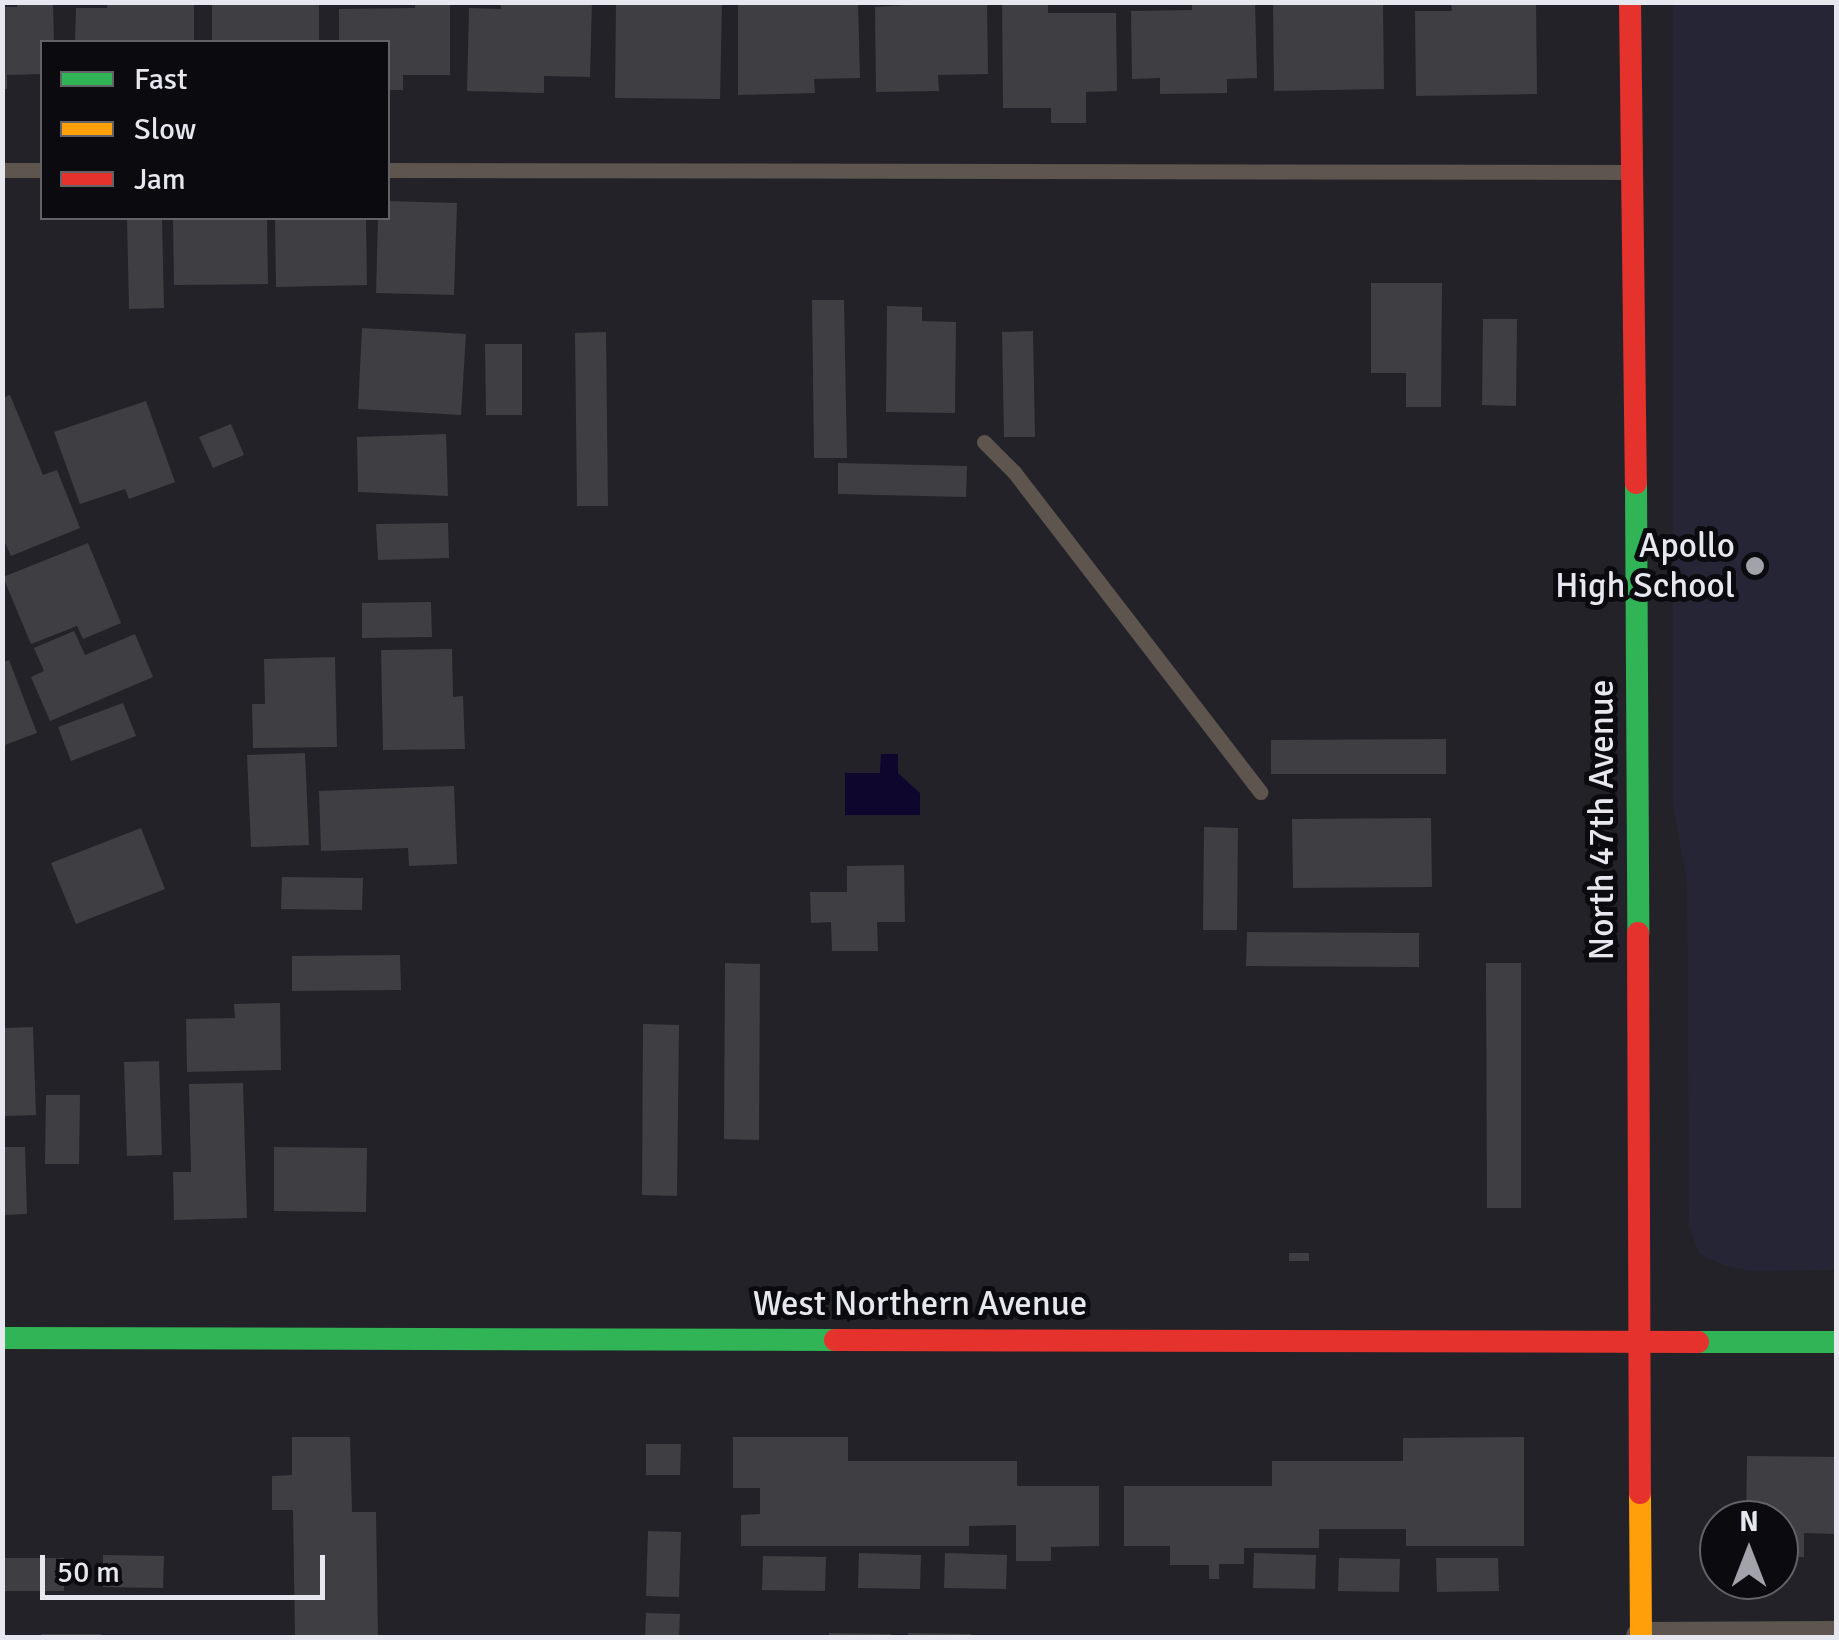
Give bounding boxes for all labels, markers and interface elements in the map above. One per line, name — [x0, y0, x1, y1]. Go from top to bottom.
legend — [40, 40, 390, 220]
text: Fast — [134, 61, 187, 98]
text: Slow — [134, 111, 196, 148]
text: Jam — [134, 161, 186, 198]
place label: Apollo High School — [1555, 525, 1735, 607]
marker: Apollo High School — [1744, 555, 1766, 577]
street label: North 47th Avenue — [1581, 680, 1623, 960]
street label: West Northern Avenue — [753, 1283, 1087, 1325]
north arrow — [1699, 1500, 1799, 1600]
text: N — [1739, 1505, 1759, 1539]
scale bar — [45, 1535, 330, 1597]
text: 50 m — [57, 1554, 120, 1591]

